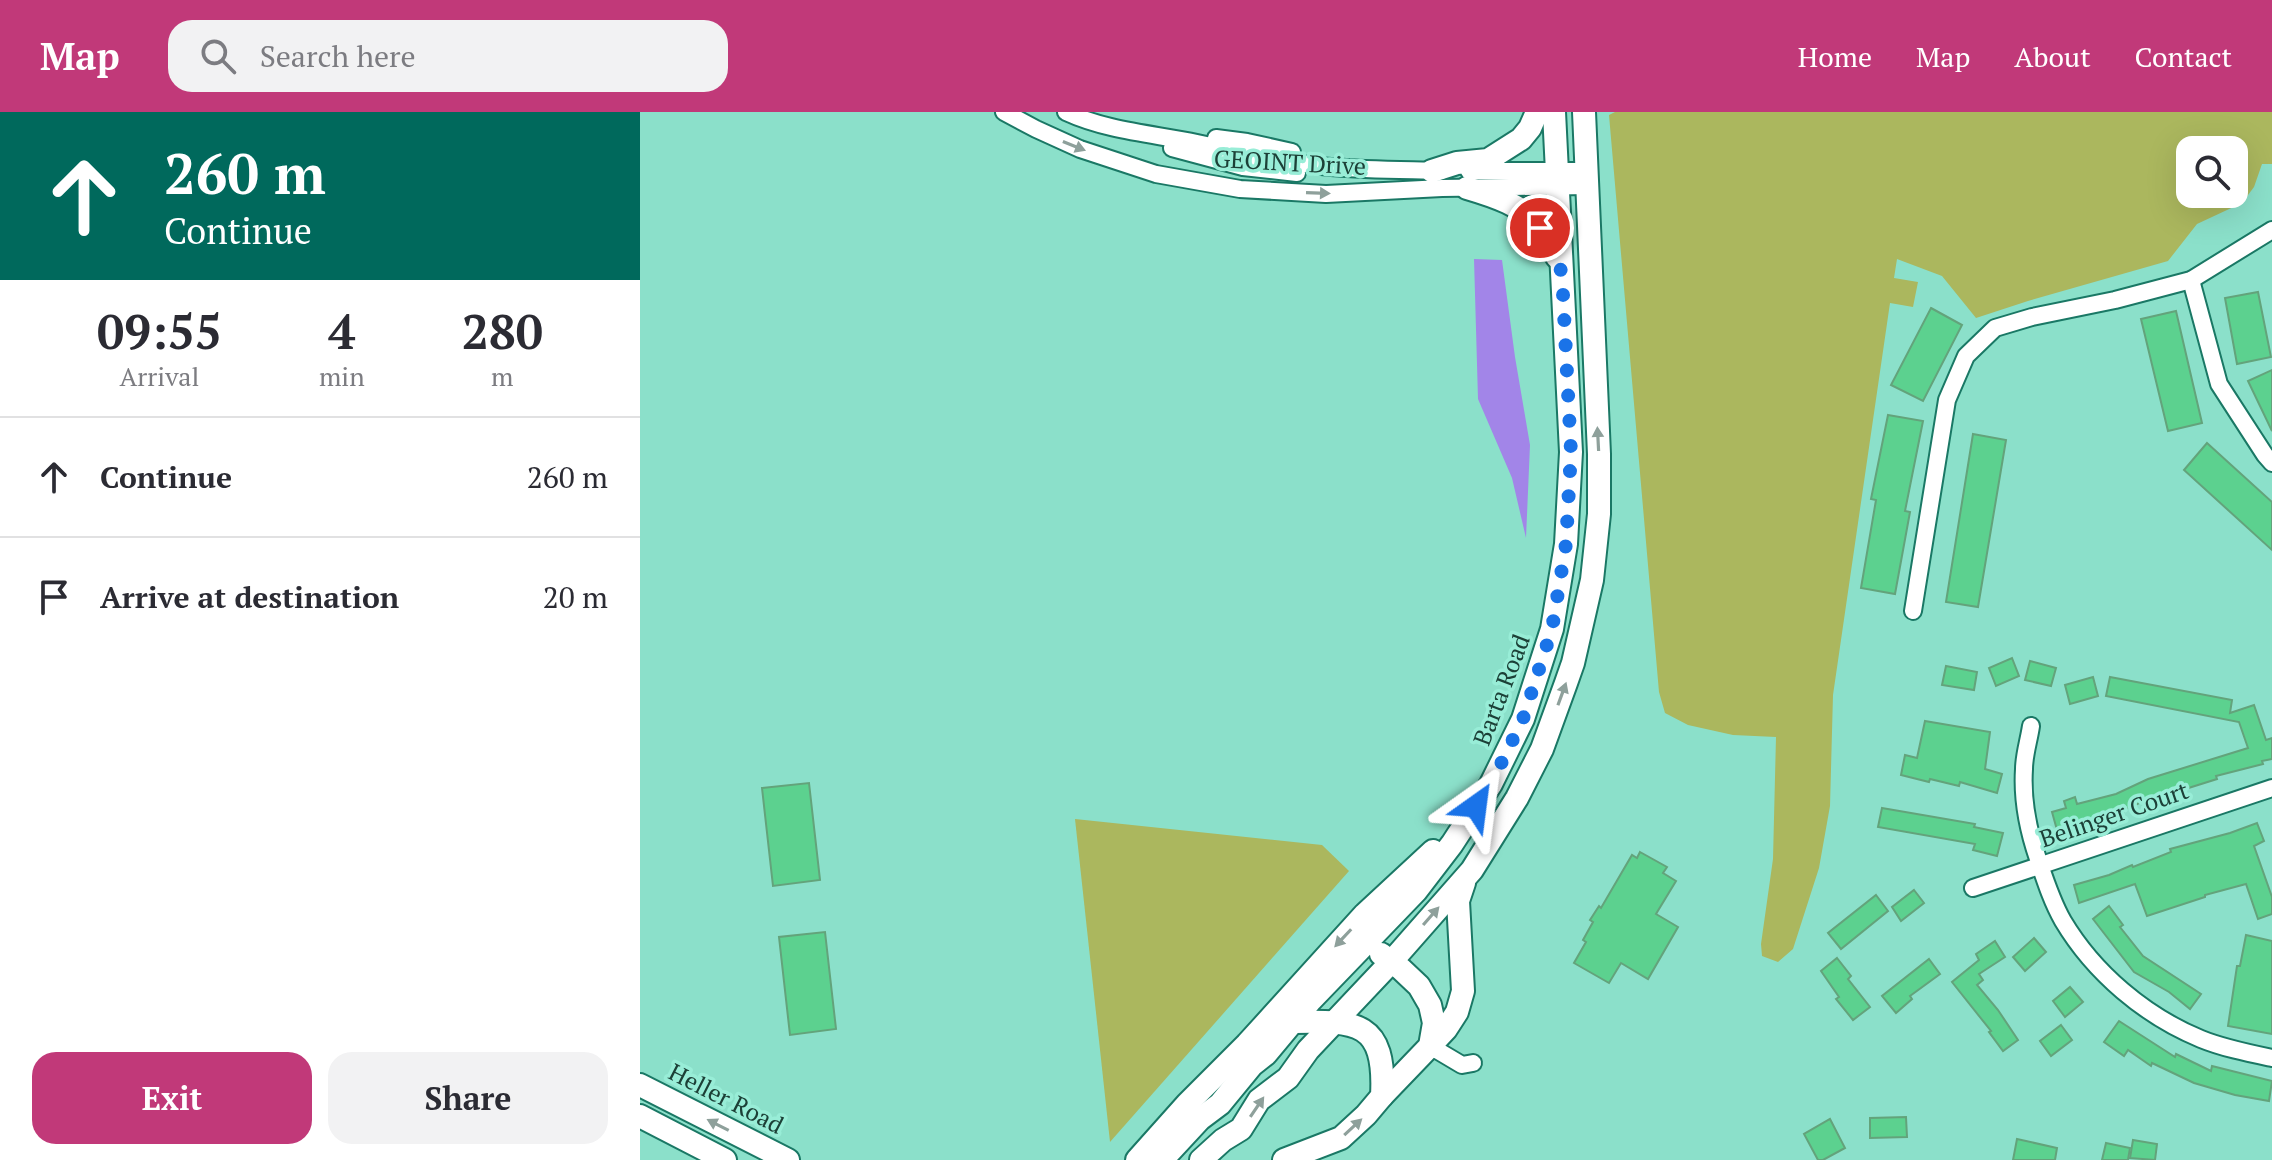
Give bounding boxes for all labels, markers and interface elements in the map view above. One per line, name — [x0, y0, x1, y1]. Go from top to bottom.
search box — [168, 20, 728, 92]
text: Map — [40, 31, 120, 81]
icon: search — [196, 34, 240, 78]
text: Search here — [260, 36, 416, 76]
text: Home — [1798, 38, 1872, 75]
text: Map — [1916, 38, 1970, 75]
text: About — [2014, 38, 2091, 75]
text: Contact — [2135, 38, 2232, 75]
text: 260 m — [164, 136, 326, 210]
map controls — [2176, 136, 2248, 208]
button: search — [2176, 136, 2248, 208]
one-way arrow — [1062, 140, 1086, 153]
street label: GEOINT Drive — [1213, 142, 1367, 182]
icon: ahead — [32, 144, 136, 248]
one-way arrow — [1306, 187, 1331, 200]
pin — [1506, 194, 1574, 262]
icon: arrive — [1518, 206, 1562, 250]
text: Continue — [164, 207, 312, 254]
text: 09:55 — [97, 299, 222, 363]
text: 4 — [328, 299, 355, 363]
text: 280 — [462, 299, 543, 363]
text: Arrival — [120, 359, 199, 393]
text: min — [319, 359, 365, 393]
text: m — [491, 359, 514, 393]
one-way arrow — [1592, 426, 1605, 451]
icon: ahead — [32, 455, 76, 499]
text: Continue — [100, 457, 232, 497]
text: 260 m — [527, 457, 608, 497]
icon: arrive — [32, 575, 76, 619]
text: Arrive at destination — [100, 577, 399, 617]
text: 20 m — [543, 577, 608, 617]
street label: Barta Road — [1465, 630, 1537, 750]
one-way arrow — [1556, 682, 1569, 706]
position arrow — [1434, 764, 1518, 848]
street label: Belinger Court — [2035, 774, 2192, 854]
one-way arrow — [1422, 907, 1439, 927]
one-way arrow — [1334, 928, 1352, 947]
button: Exit — [32, 1052, 312, 1144]
button: Share — [328, 1052, 608, 1144]
street label: Heller Road — [664, 1056, 789, 1141]
one-way arrow — [1249, 1097, 1264, 1118]
one-way arrow — [707, 1118, 730, 1131]
one-way arrow — [1344, 1119, 1363, 1137]

